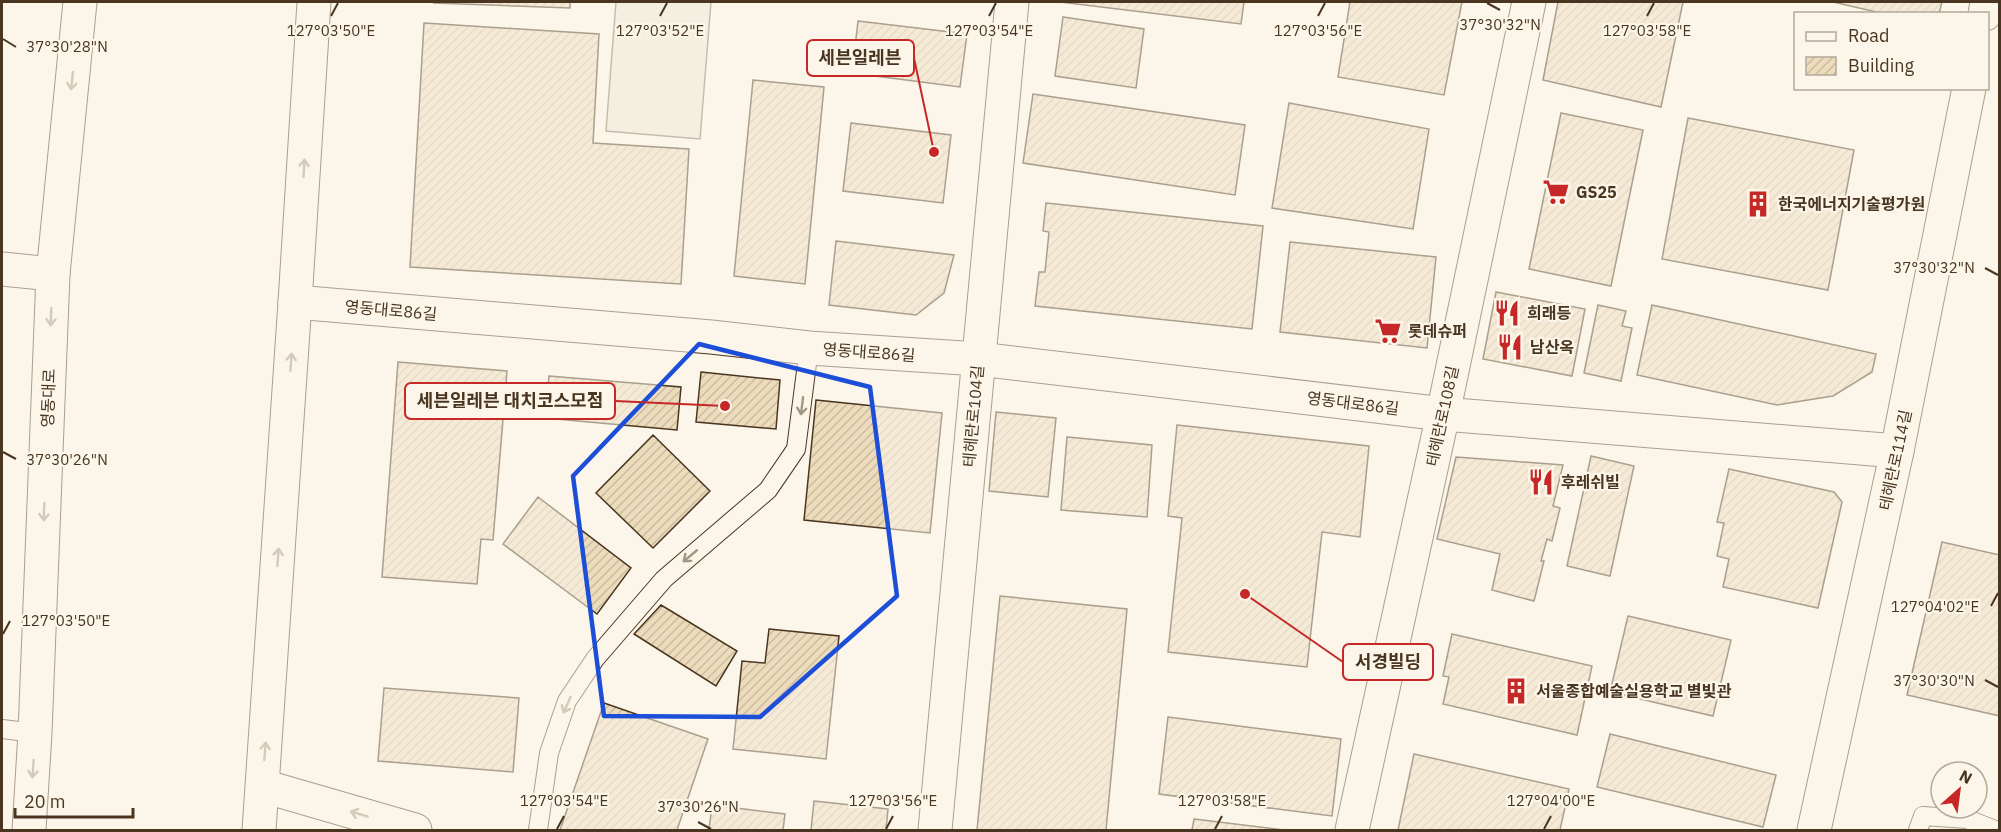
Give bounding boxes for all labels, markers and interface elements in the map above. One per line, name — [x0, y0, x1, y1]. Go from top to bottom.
legend — [1794, 12, 1989, 90]
text: 37°30'32"N — [1459, 15, 1541, 34]
text: 127°03'50"E — [287, 21, 375, 40]
text: 127°03'52"E — [616, 21, 704, 40]
text: 127°03'54"E — [945, 21, 1033, 40]
text: 127°03'56"E — [1274, 21, 1362, 40]
text: 127°03'58"E — [1603, 21, 1691, 40]
text: Road — [1848, 24, 1889, 47]
text: 37°30'28"N — [26, 37, 108, 56]
callout: 세븐일레븐 — [807, 40, 914, 76]
text: 세븐일레븐 — [819, 46, 901, 69]
text: Building — [1848, 54, 1915, 77]
one-way arrow — [66, 70, 77, 90]
one-way arrow — [298, 158, 309, 178]
supermarket icon: GS25 — [1541, 177, 1571, 207]
place label: GS25 — [1576, 182, 1617, 202]
building icon: 한국에너지기술평가원 — [1743, 189, 1773, 219]
place label: 한국에너지기술평가원 — [1778, 194, 1925, 214]
text: 37°30'32"N — [1893, 258, 1975, 277]
street label: 영동대로86길 — [344, 296, 438, 324]
restaurant icon: 희래등 — [1492, 298, 1522, 328]
place label: 희래등 — [1527, 303, 1571, 323]
one-way arrow — [46, 306, 57, 326]
supermarket icon: 롯데슈퍼 — [1373, 316, 1403, 346]
place label: 롯데슈퍼 — [1408, 321, 1467, 341]
restaurant icon: 남산옥 — [1495, 332, 1525, 362]
place label: 남산옥 — [1530, 337, 1574, 357]
street label: 영동대로86길 — [822, 339, 916, 365]
one-way arrow — [286, 353, 297, 373]
street label: 테헤란로104길 — [959, 364, 987, 468]
street label: 테헤란로108길 — [1422, 364, 1462, 468]
street label: 영동대로 — [37, 368, 59, 428]
callout: 세븐일레븐 대치코스모점 — [405, 383, 615, 419]
street label: 영동대로86길 — [1306, 387, 1400, 419]
text: 세븐일레븐 대치코스모점 — [417, 389, 603, 412]
one-way arrow — [796, 396, 807, 416]
street label: 테헤란로114길 — [1875, 408, 1915, 512]
text: 37°30'26"N — [26, 450, 108, 469]
restaurant icon: 후레쉬빌 — [1526, 467, 1556, 497]
place label: 후레쉬빌 — [1561, 472, 1620, 492]
one-way arrow — [38, 501, 49, 521]
one-way arrow — [273, 547, 284, 567]
one-way arrow — [683, 549, 698, 563]
text: 127°04'02"E — [1891, 597, 1979, 616]
text: 127°03'50"E — [22, 611, 110, 630]
callout: 서경빌딩 — [1343, 644, 1433, 680]
text: 서경빌딩 — [1355, 650, 1421, 673]
text: 37°30'30"N — [1893, 671, 1975, 690]
building icon: 서울종합예술실용학교 별빛관 — [1501, 676, 1531, 706]
place label: 서울종합예술실용학교 별빛관 — [1536, 681, 1731, 701]
one-way arrow — [560, 696, 572, 714]
one-way arrow — [260, 742, 271, 762]
one-way arrow — [27, 759, 38, 779]
north arrow — [1929, 760, 1989, 820]
text: N — [1956, 765, 1976, 788]
scale bar — [15, 781, 134, 819]
text: 20 m — [24, 790, 66, 813]
text: 127°03'54"E — [520, 791, 608, 810]
text: 127°03'56"E — [849, 791, 937, 810]
text: 127°03'58"E — [1178, 791, 1266, 810]
text: 127°04'00"E — [1507, 791, 1595, 810]
text: 37°30'26"N — [657, 797, 739, 816]
one-way arrow — [350, 808, 369, 819]

